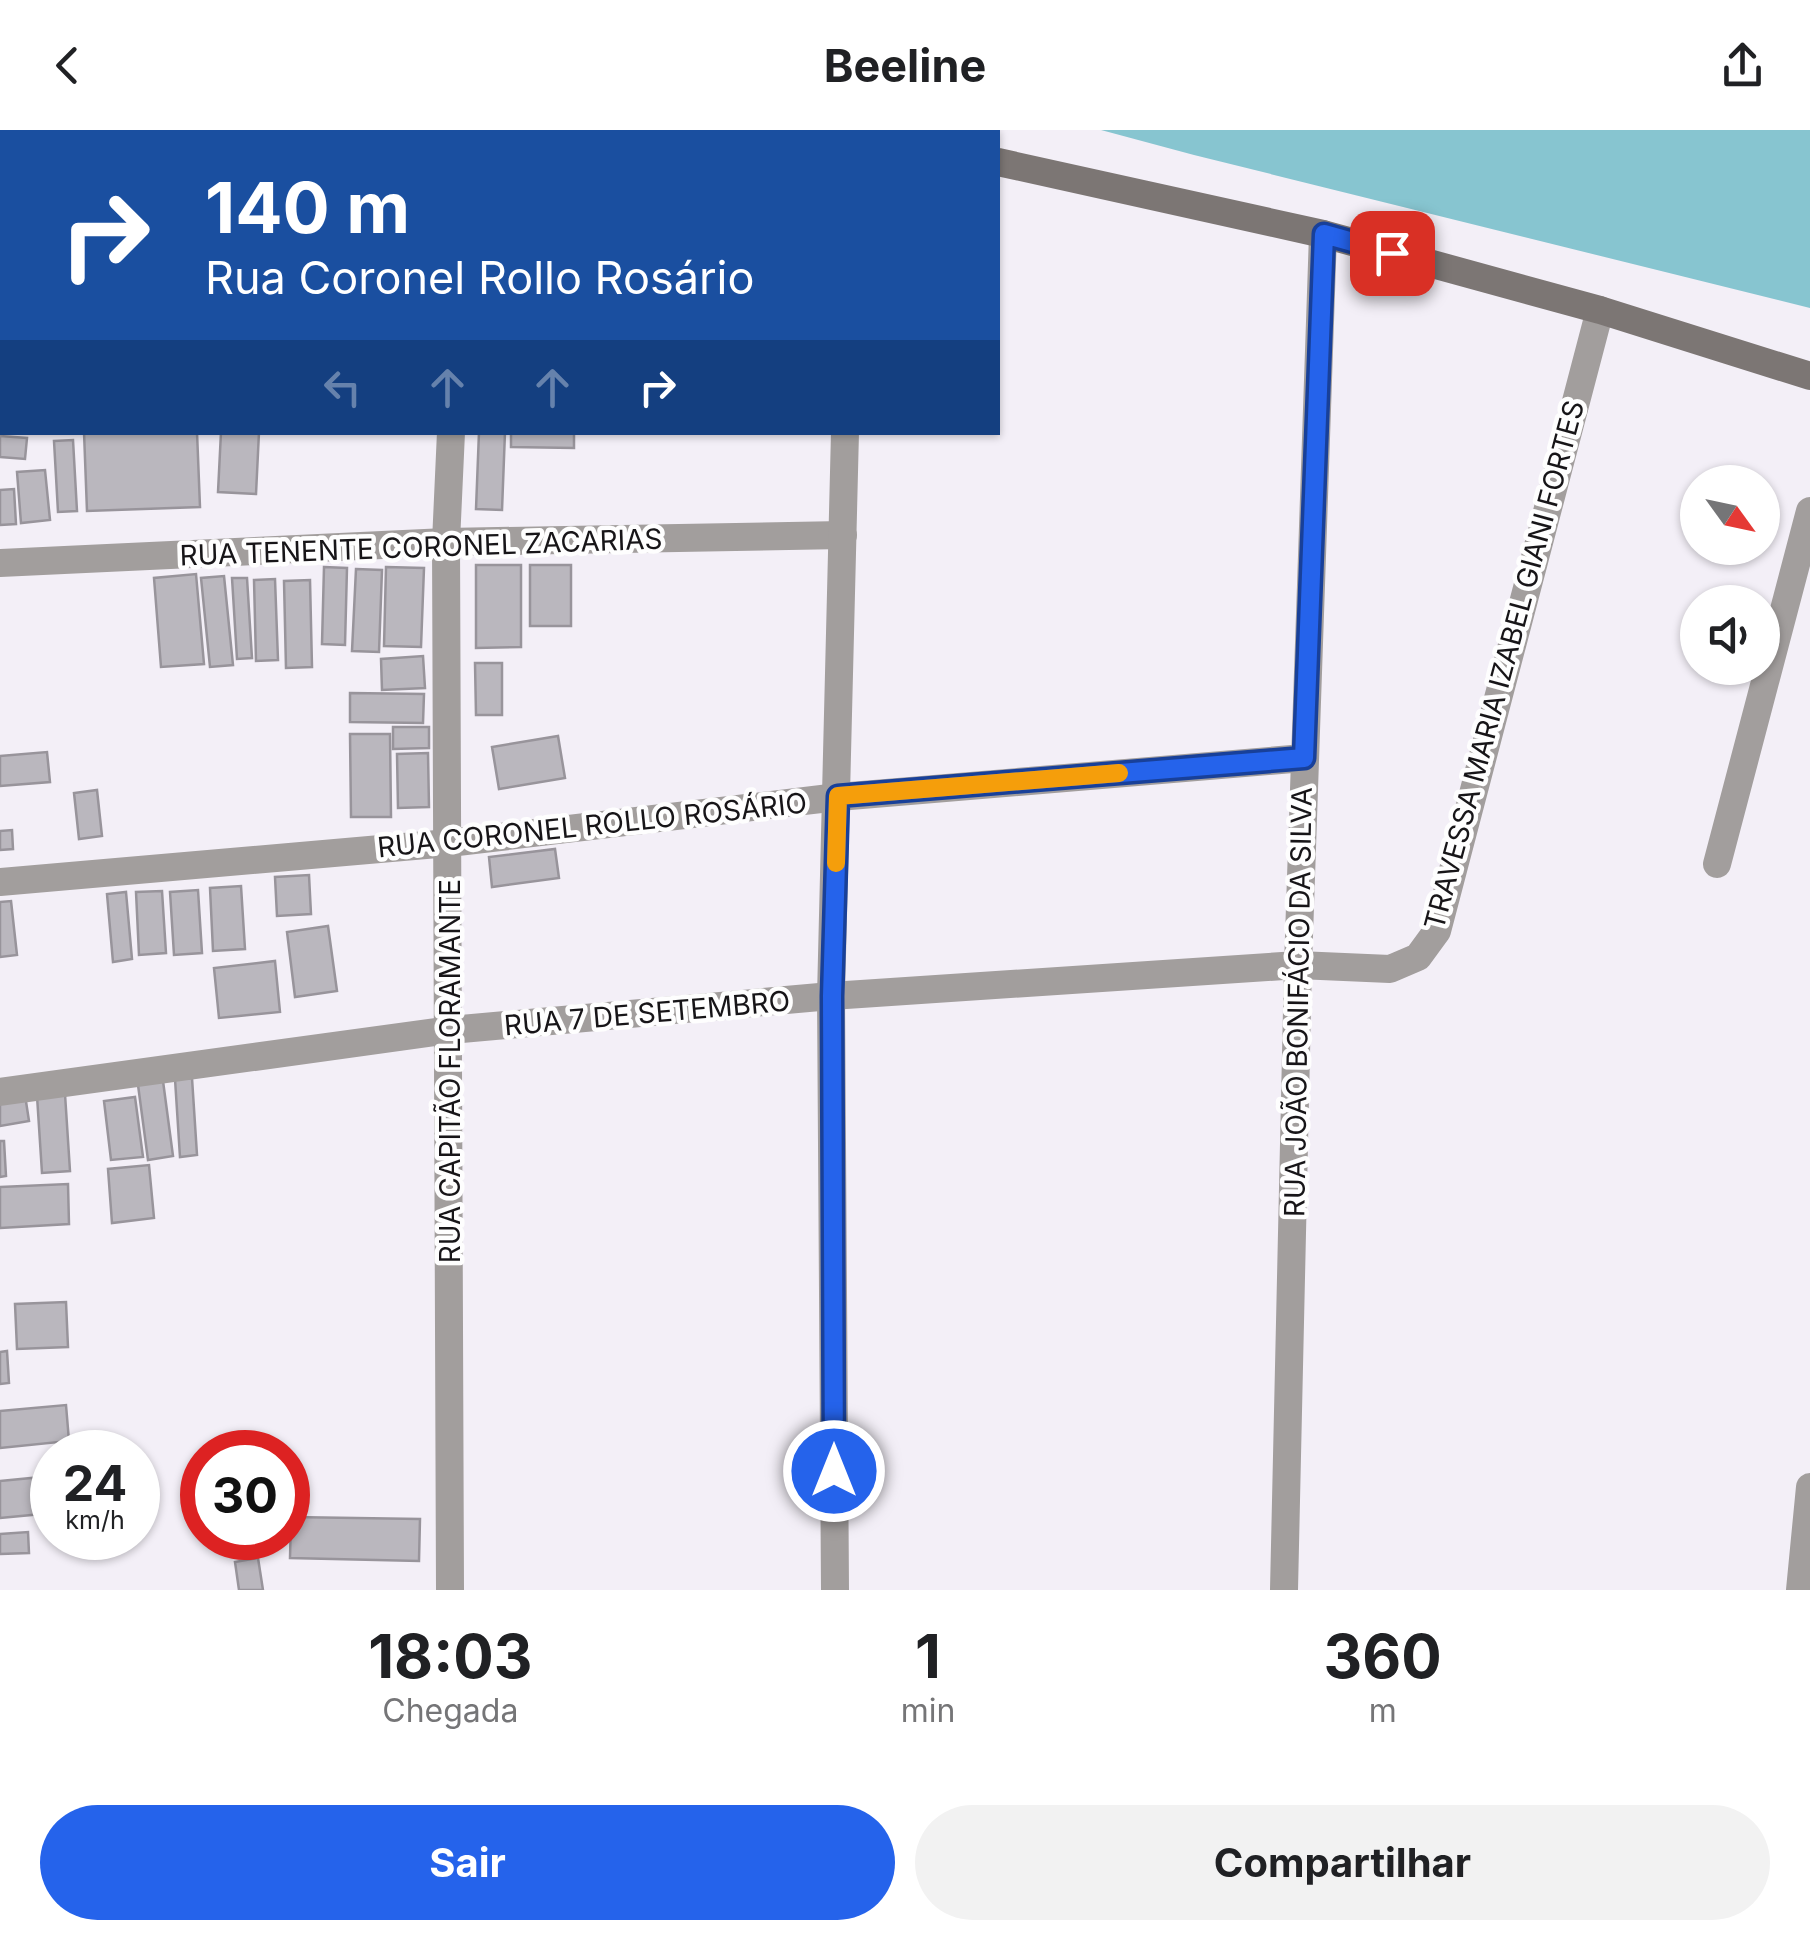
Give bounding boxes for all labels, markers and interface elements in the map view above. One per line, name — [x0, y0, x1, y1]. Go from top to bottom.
icon: back — [40, 38, 95, 93]
text: Beeline — [824, 38, 986, 93]
icon: share — [1715, 38, 1770, 93]
text: 140 m — [205, 165, 410, 250]
icon: right — [40, 170, 170, 300]
pin — [1350, 211, 1435, 296]
icon: arrive — [1365, 226, 1420, 281]
text: Rua Coronel Rollo Rosário — [205, 250, 754, 305]
icon: left — [315, 360, 370, 415]
icon: ahead — [420, 360, 475, 415]
icon: ahead — [525, 360, 580, 415]
icon: right — [630, 360, 685, 415]
street label: TRAVESSA MARIA IZABEL GIANI FORTES — [1417, 397, 1591, 933]
north arrow — [1680, 465, 1780, 565]
map controls — [1680, 465, 1780, 685]
street label: RUA TENENTE CORONEL ZACARIAS — [179, 522, 663, 572]
button: sound — [1680, 585, 1780, 685]
street label: RUA CORONEL ROLLO ROSÁRIO — [375, 785, 808, 864]
street label: RUA JOÃO BONIFÁCIO DA SILVA — [1276, 787, 1319, 1217]
street label: RUA CAPITÃO FLORAMANTE — [433, 879, 467, 1263]
street label: RUA 7 DE SETEMBRO — [503, 984, 791, 1042]
position arrow — [782, 1419, 886, 1523]
speed limit sign: 30 — [180, 1430, 310, 1560]
text: 24 — [63, 1453, 127, 1513]
text: km/h — [65, 1505, 125, 1535]
text: 18:03 — [368, 1620, 532, 1692]
text: 1 — [915, 1620, 941, 1692]
text: 360 — [1324, 1620, 1442, 1692]
text: Chegada — [382, 1691, 518, 1730]
text: min — [901, 1691, 955, 1730]
text: m — [1369, 1691, 1397, 1730]
button: Sair — [40, 1805, 895, 1920]
button: Compartilhar — [915, 1805, 1770, 1920]

